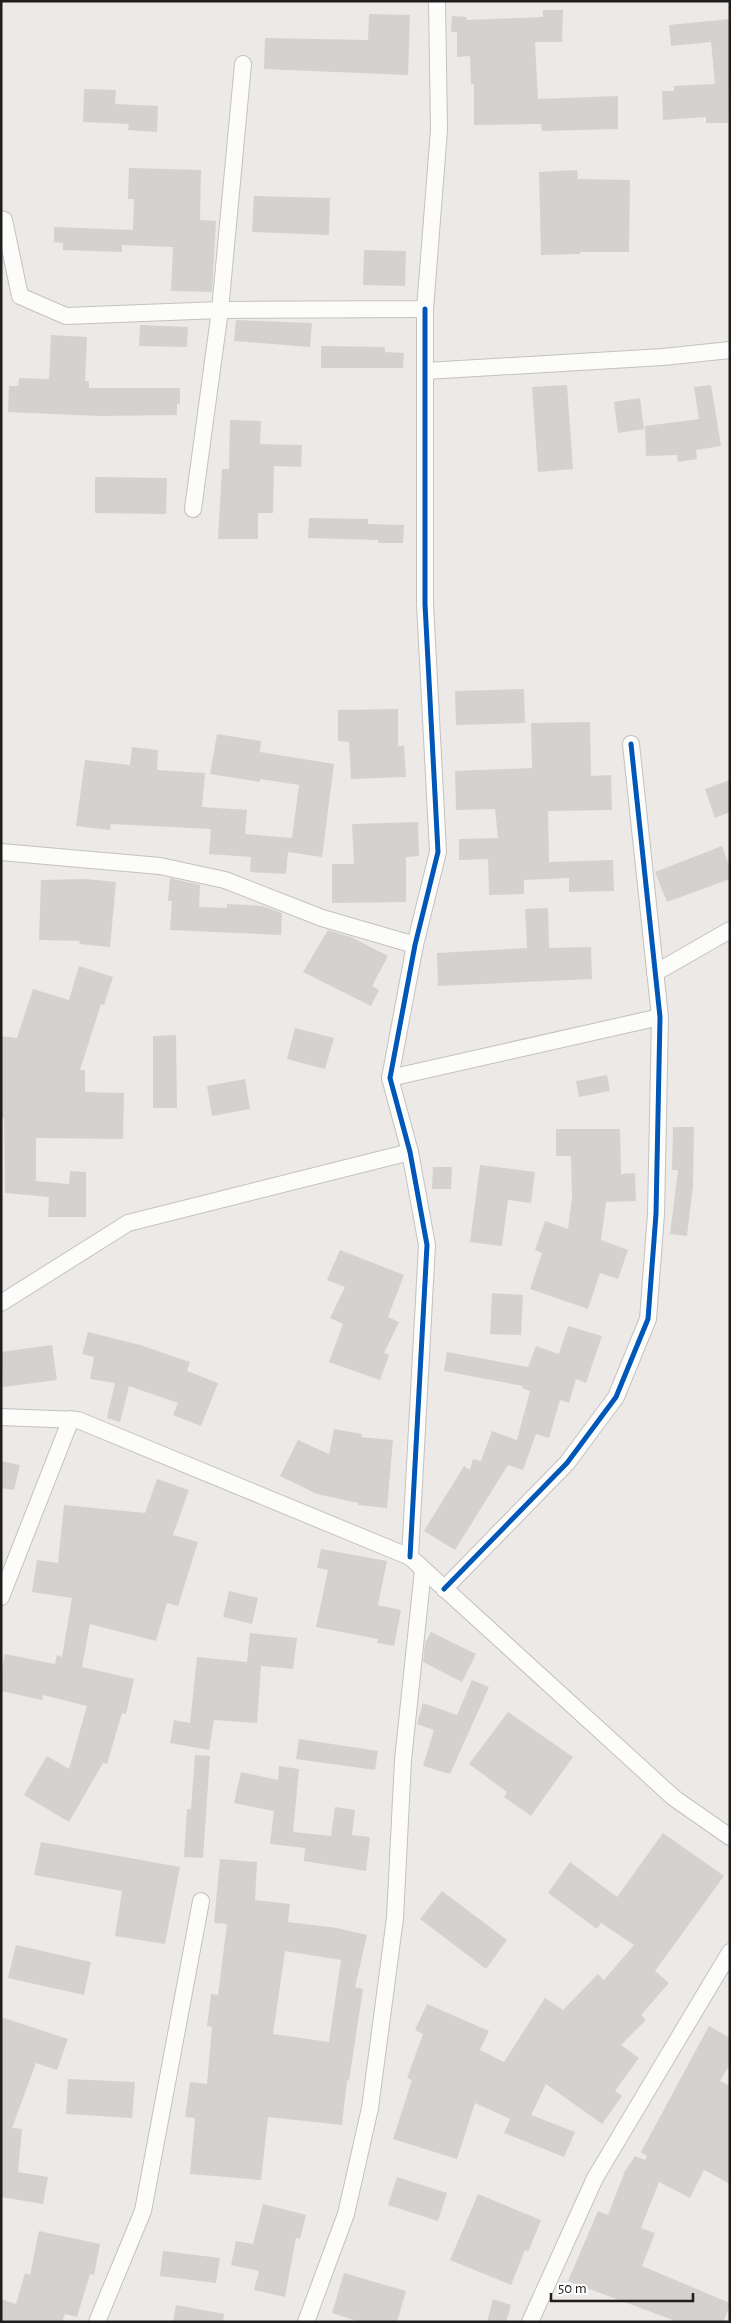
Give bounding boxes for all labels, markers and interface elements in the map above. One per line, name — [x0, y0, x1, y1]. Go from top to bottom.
scale bar — [551, 2270, 694, 2302]
text: 50 m — [558, 2281, 587, 2296]

